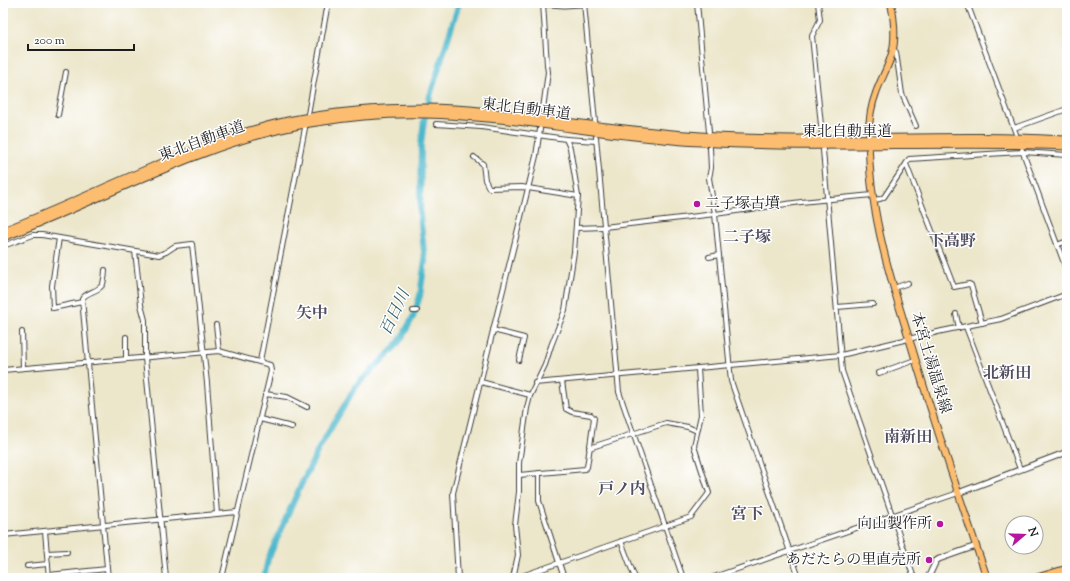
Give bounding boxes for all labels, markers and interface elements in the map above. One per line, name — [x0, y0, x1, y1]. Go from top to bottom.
scale bar — [28, 26, 134, 52]
text: 200 m — [34, 32, 65, 50]
street label: 東北自動車道 — [480, 94, 572, 126]
street label: 東北自動車道 — [156, 117, 248, 167]
street label: 東北自動車道 — [802, 122, 892, 143]
place label: 二子塚古墳 — [705, 194, 780, 215]
marker: 二子塚古墳 — [692, 199, 702, 209]
district label: 二子塚 — [723, 227, 771, 250]
district label: 下高野 — [928, 231, 976, 254]
water label: 百日川 — [375, 285, 417, 340]
district label: 矢中 — [296, 303, 328, 326]
street label: 本宮土湯温泉線 — [905, 310, 955, 416]
district label: 北新田 — [983, 363, 1031, 386]
district label: 南新田 — [884, 427, 932, 450]
district label: 戸ノ内 — [598, 479, 646, 502]
district label: 宮下 — [731, 504, 763, 527]
place label: 向山製作所 — [857, 514, 932, 535]
north arrow — [1004, 515, 1044, 555]
marker: 向山製作所 — [935, 519, 945, 529]
text: N — [1023, 524, 1042, 539]
place label: あだたらの里直売所 — [786, 550, 921, 571]
marker: あだたらの里直売所 — [924, 555, 934, 565]

